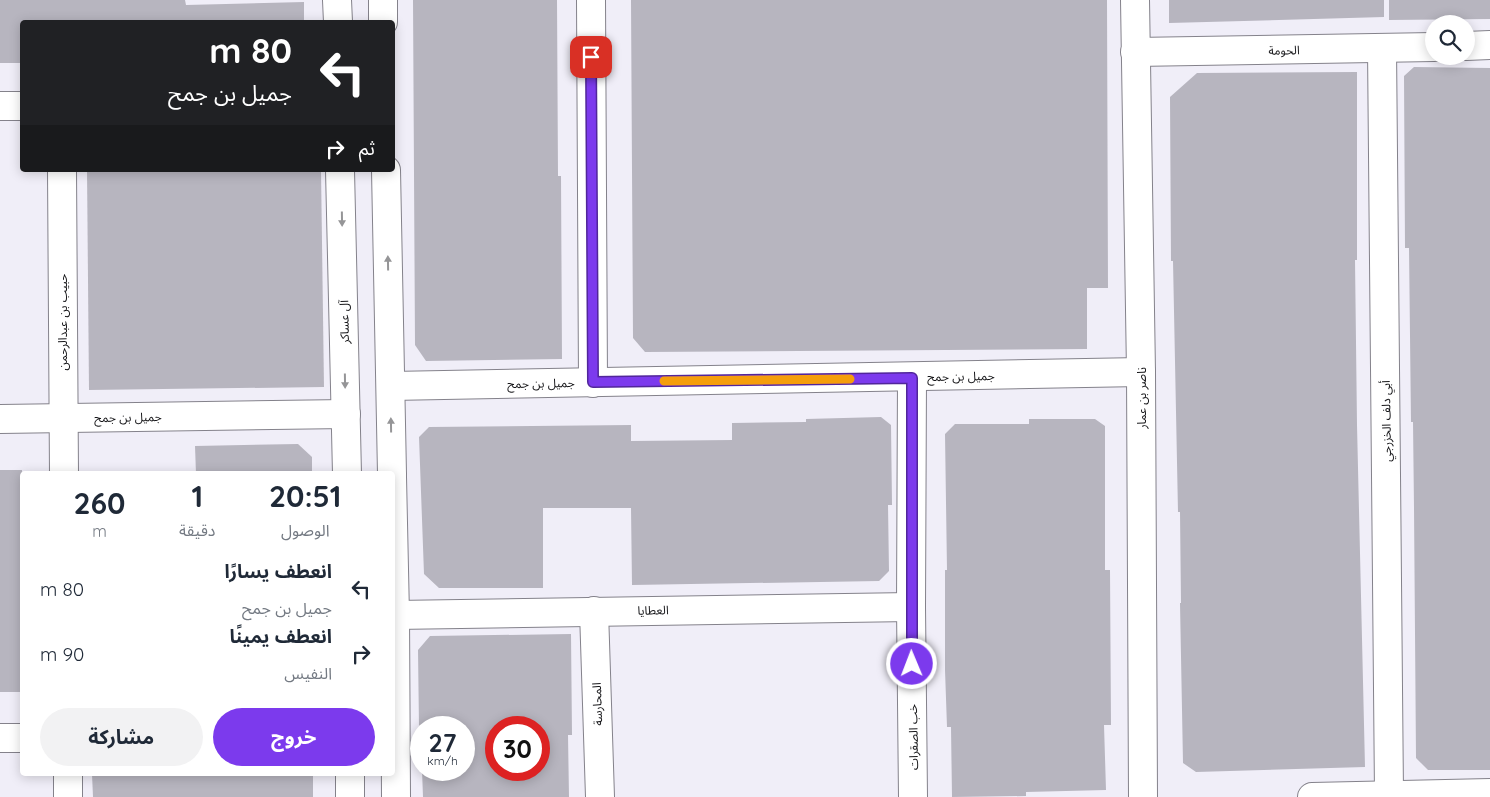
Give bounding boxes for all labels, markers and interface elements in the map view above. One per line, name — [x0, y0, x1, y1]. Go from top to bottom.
map controls — [1425, 15, 1475, 65]
button: search — [1425, 15, 1475, 65]
text: 80 m — [209, 28, 292, 72]
pin — [570, 36, 612, 78]
icon: left — [310, 40, 375, 105]
street label: الحومة — [1268, 42, 1300, 58]
icon: arrive — [577, 43, 605, 71]
text: جميل بن جمح — [168, 79, 292, 107]
icon: right — [321, 135, 349, 163]
text: ثم — [359, 136, 375, 160]
one-way arrow — [338, 211, 346, 227]
one-way arrow — [384, 254, 392, 270]
street label: حبيب بن عبدالرحمن — [55, 274, 70, 370]
street label: آل عساكر — [336, 299, 352, 345]
street label: ناصر بن عمار — [1134, 367, 1149, 430]
street label: جميل بن جمح — [927, 368, 995, 386]
one-way arrow — [342, 373, 350, 389]
street label: جميل بن جمح — [507, 375, 575, 393]
street label: أبي دلف الخزرجي — [1378, 380, 1397, 462]
street label: جميل بن جمح — [94, 409, 162, 427]
one-way arrow — [387, 417, 395, 433]
text: 1 — [191, 477, 203, 515]
text: 20:51 — [269, 477, 342, 515]
text: 260 — [73, 484, 126, 522]
text: دقيقة — [179, 520, 215, 540]
text: الوصول — [281, 520, 330, 540]
text: m — [92, 521, 107, 541]
text: انعطف يسارًا — [225, 559, 332, 583]
icon: left — [347, 575, 375, 603]
text: 80 m — [40, 577, 84, 601]
text: جميل بن جمح — [242, 598, 332, 618]
street label: العطايا — [637, 602, 669, 618]
text: انعطف يمينًا — [230, 624, 332, 648]
position arrow — [885, 637, 937, 689]
icon: right — [347, 640, 375, 668]
text: 90 m — [40, 642, 84, 666]
text: النفيس — [284, 663, 332, 683]
street label: المحارسة — [589, 682, 605, 726]
street label: خب الصقرات — [905, 704, 921, 770]
button: مشاركة — [40, 708, 203, 766]
button: خروج — [213, 708, 375, 766]
speed limit sign: 30 — [485, 716, 550, 781]
text: 27 — [429, 727, 456, 758]
text: km/h — [427, 753, 458, 768]

